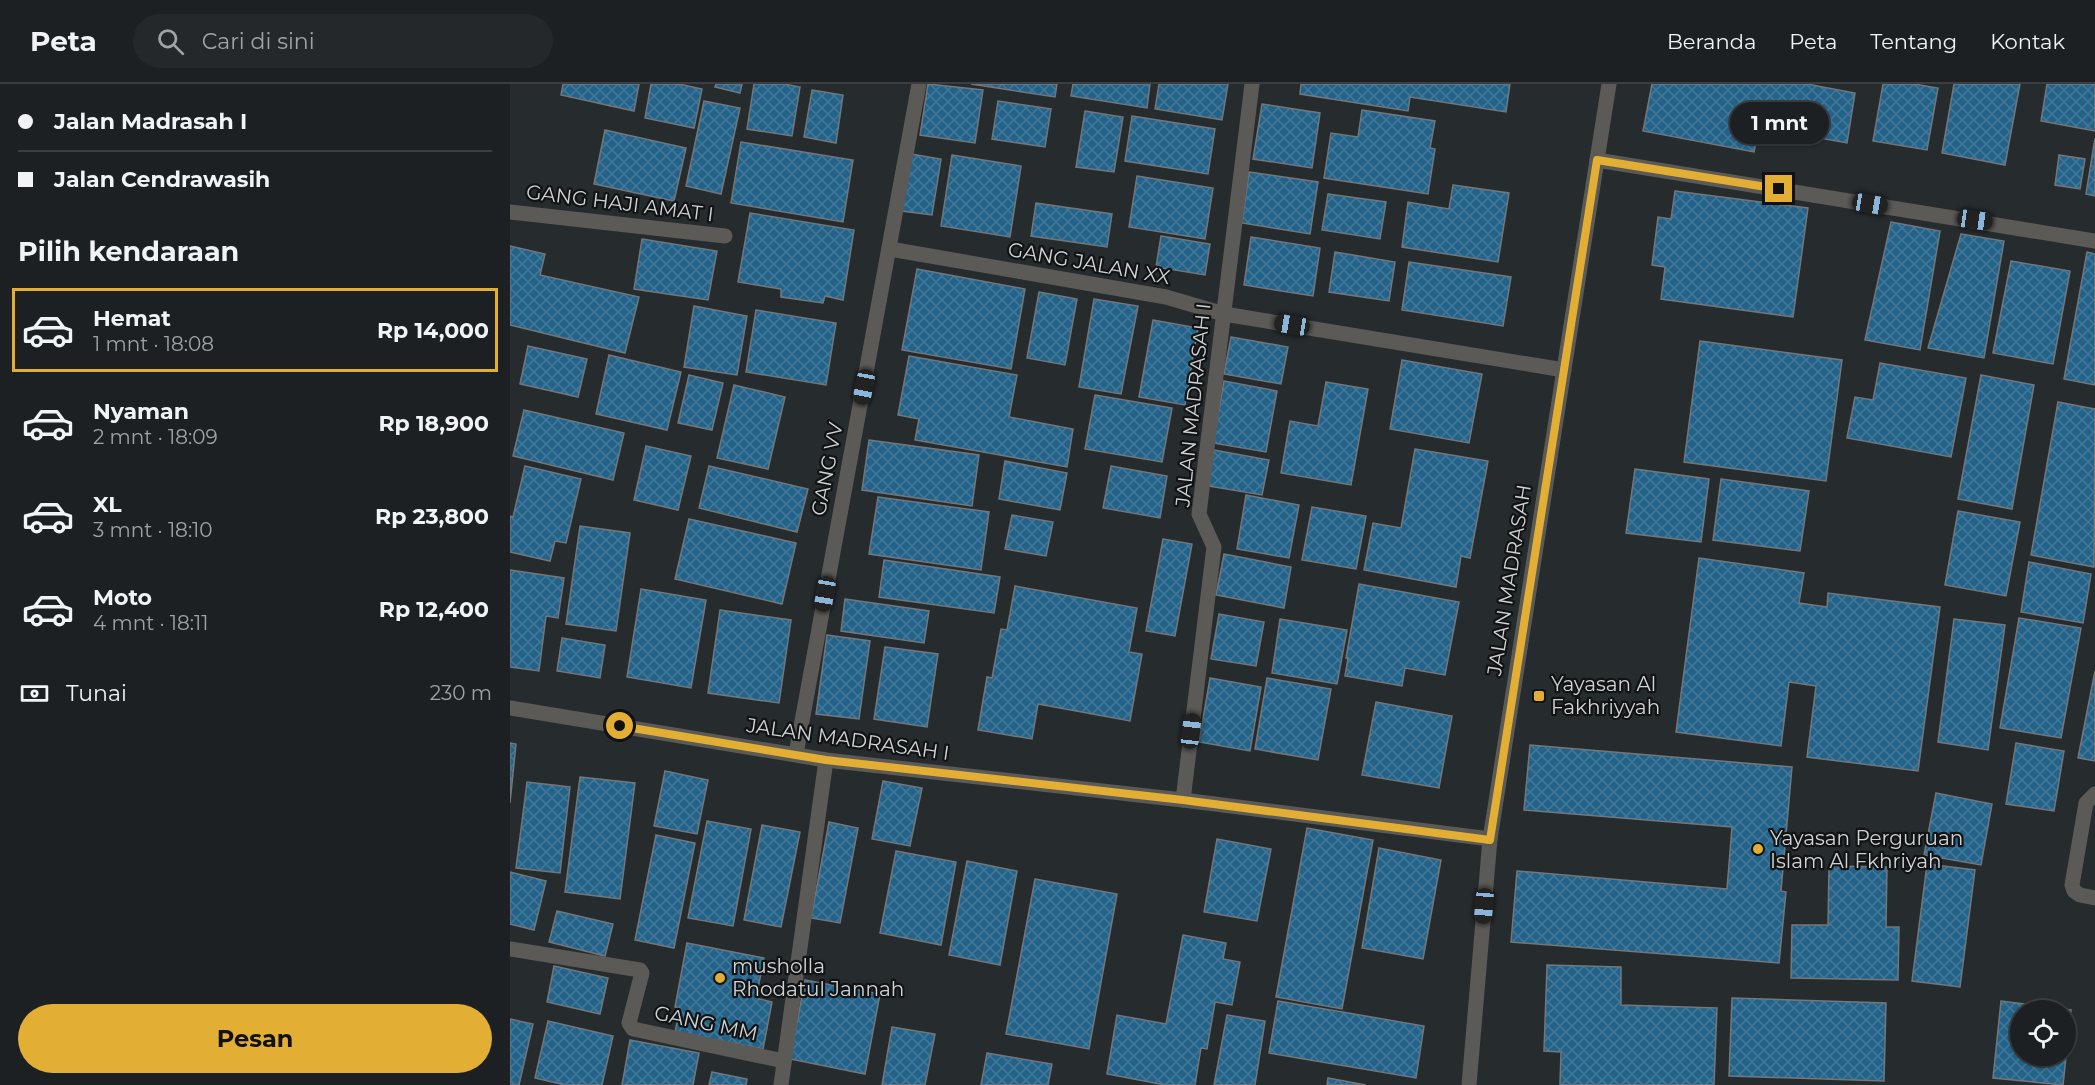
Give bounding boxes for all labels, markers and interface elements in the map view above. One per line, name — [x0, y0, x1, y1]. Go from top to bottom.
search box — [133, 14, 553, 68]
text: Peta — [30, 24, 97, 58]
icon: search — [154, 25, 187, 58]
text: Cari di sini — [202, 28, 315, 55]
text: Beranda — [1667, 29, 1756, 54]
text: Peta — [1789, 29, 1837, 54]
text: Tentang — [1870, 29, 1957, 54]
text: Kontak — [1990, 29, 2065, 54]
callout: 1 mnt — [1730, 102, 1828, 144]
text: Jalan Madrasah I — [54, 108, 247, 135]
text: 1 mnt — [1751, 111, 1808, 135]
text: Jalan Cendrawasih — [54, 166, 270, 193]
route end — [1765, 175, 1792, 202]
street label: GANG HAJI AMAT I — [525, 180, 715, 226]
car — [1851, 192, 1889, 216]
car — [1956, 209, 1994, 231]
text: Pilih kendaraan — [18, 235, 239, 268]
street label: GANG JALAN XX — [1006, 237, 1172, 289]
street label: JALAN MADRASAH I — [1170, 302, 1216, 509]
icon: car — [21, 303, 75, 357]
text: Hemat — [93, 305, 171, 332]
car — [1273, 313, 1311, 337]
text: Rp 14,000 — [377, 317, 489, 344]
text: 1 mnt · 18:08 — [93, 332, 214, 356]
car — [852, 368, 876, 406]
icon: car — [21, 396, 75, 450]
text: Nyaman — [93, 398, 189, 425]
text: Rp 18,900 — [378, 410, 489, 437]
street label: GANG VV — [806, 420, 848, 518]
text: 2 mnt · 18:09 — [93, 425, 218, 449]
street label: JALAN MADRASAH — [1482, 483, 1536, 678]
icon: car — [21, 489, 75, 543]
text: XL — [93, 491, 122, 518]
text: Rp 23,800 — [375, 503, 489, 530]
text: 3 mnt · 18:10 — [93, 518, 213, 542]
car — [813, 575, 837, 613]
icon: car — [21, 582, 75, 636]
text: Moto — [93, 584, 152, 611]
text: Rp 12,400 — [379, 596, 489, 623]
text: 4 mnt · 18:11 — [93, 611, 209, 635]
place label: Yayasan Al Fakhriyyah — [1551, 672, 1660, 719]
icon: cash — [18, 677, 51, 710]
text: Tunai — [66, 680, 127, 707]
text: 230 m — [430, 681, 492, 705]
marker: Yayasan Al Fakhriyyah — [1532, 689, 1546, 703]
route start — [606, 712, 633, 739]
car — [1180, 712, 1202, 750]
street label: JALAN MADRASAH I — [744, 713, 951, 765]
place label: Yayasan Perguruan Islam Al Fkhriyah — [1770, 826, 1963, 873]
marker: Yayasan Perguruan Islam Al Fkhriyah — [1751, 842, 1765, 856]
car — [1473, 887, 1495, 925]
place label: musholla Rhodatul Jannah — [732, 954, 904, 1001]
marker: musholla Rhodatul Jannah — [713, 971, 727, 985]
street label: GANG MM — [652, 1000, 760, 1046]
map controls — [2010, 1000, 2076, 1066]
button: locate — [2010, 1000, 2076, 1066]
button: Pesan — [18, 1004, 492, 1073]

